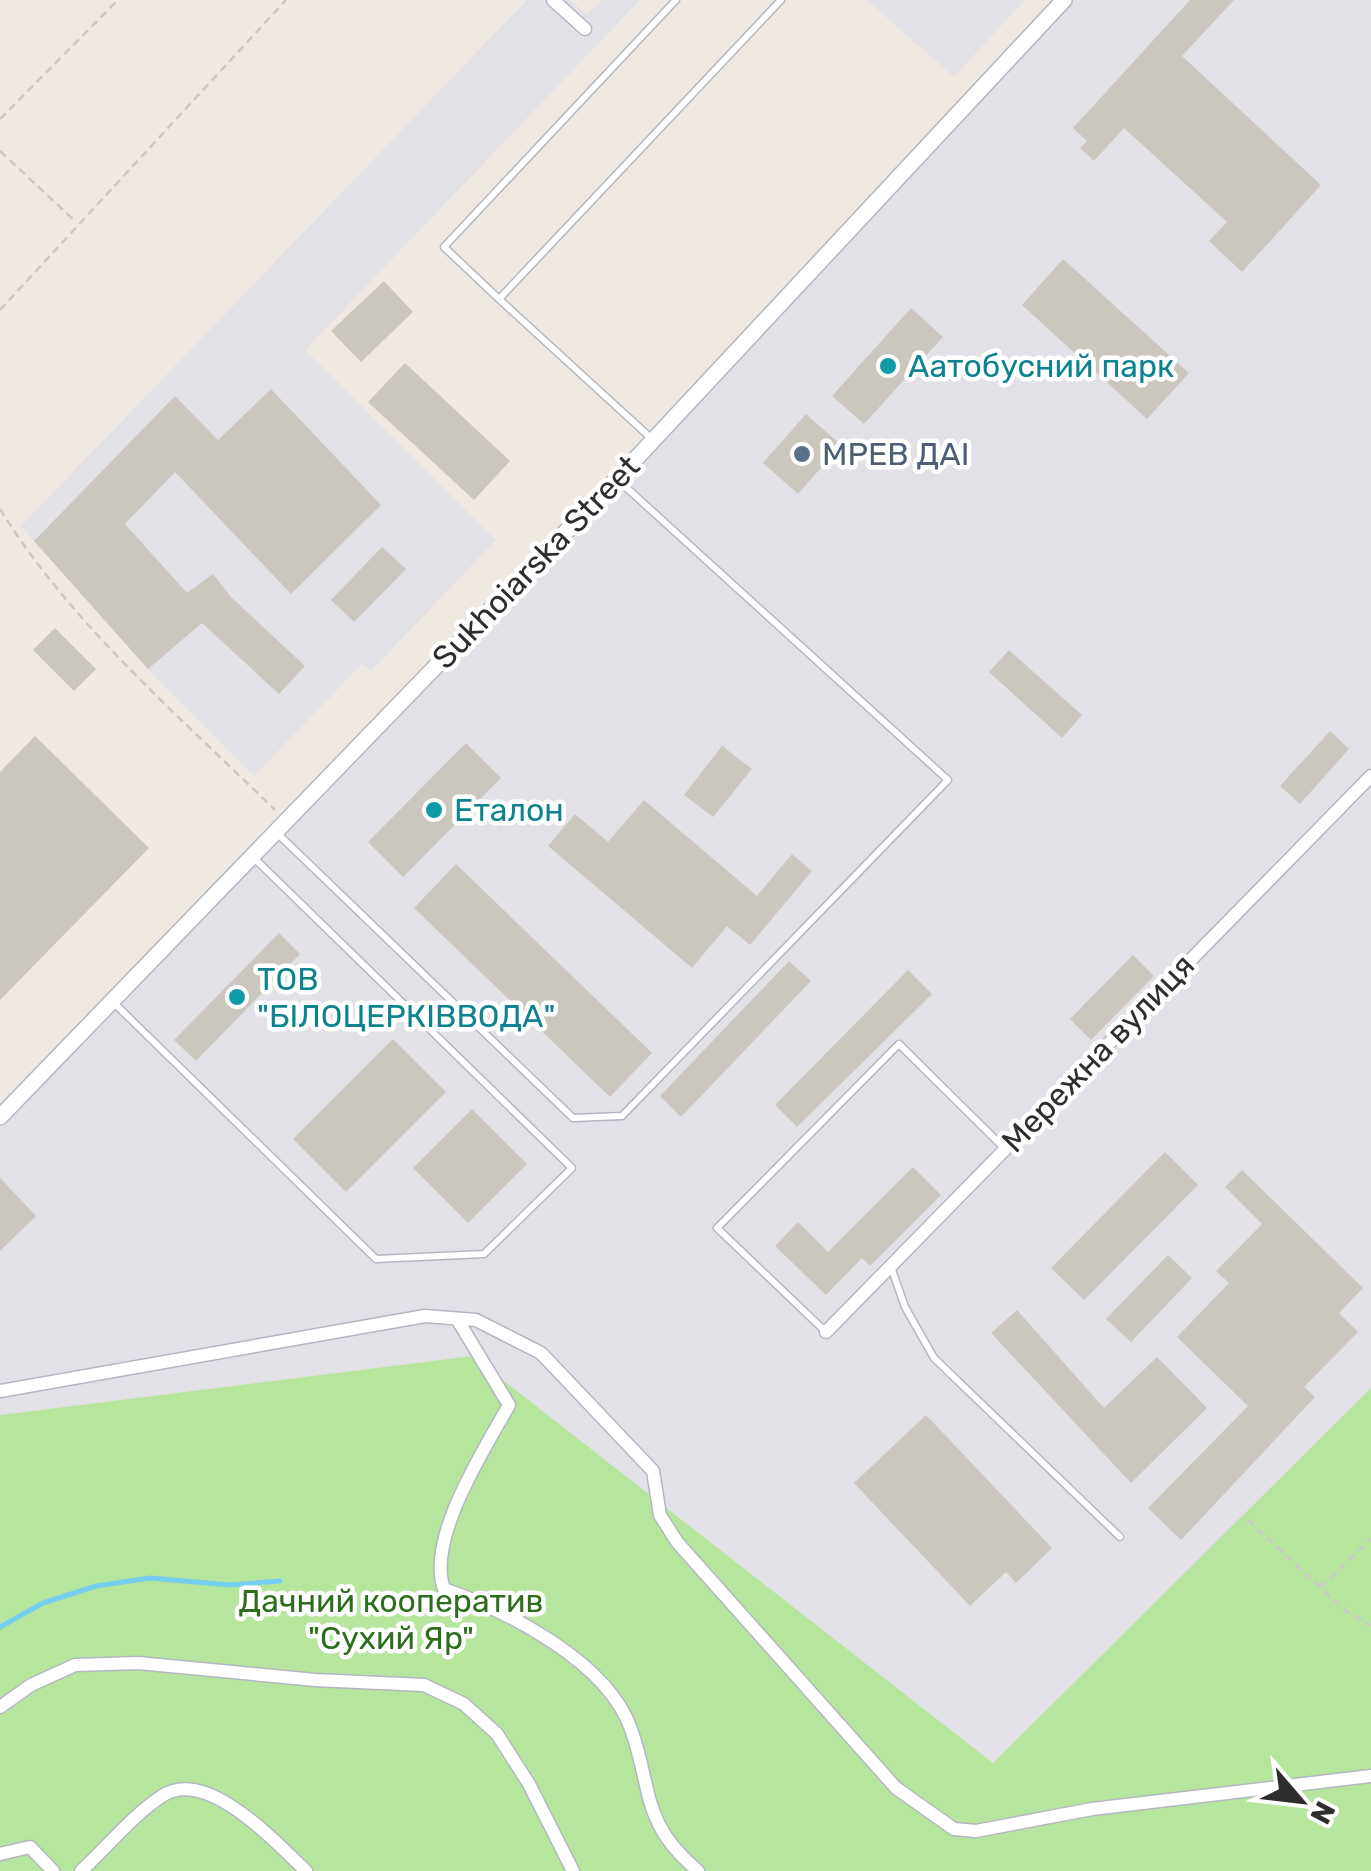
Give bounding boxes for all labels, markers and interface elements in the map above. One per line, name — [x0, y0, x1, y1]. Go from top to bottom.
place label: Аатобусний парк — [908, 347, 1174, 385]
marker: Аатобусний парк — [877, 355, 899, 377]
place label: МРЕВ ДАІ — [822, 435, 969, 473]
marker: МРЕВ ДАІ — [791, 443, 813, 465]
street label: Sukhoiarska Street — [425, 448, 647, 676]
place label: Еталон — [454, 791, 564, 829]
marker: Еталон — [423, 799, 445, 821]
street label: Мережна вулиця — [994, 946, 1202, 1160]
place label: ТОВ "БІЛОЦЕРКІВВОДА" — [257, 960, 556, 1035]
marker: ТОВ "БІЛОЦЕРКІВВОДА" — [226, 986, 248, 1008]
park label: Дачний кооператив "Сухий Яр" — [239, 1582, 543, 1657]
north arrow — [1251, 1751, 1351, 1851]
text: N — [1303, 1796, 1342, 1829]

